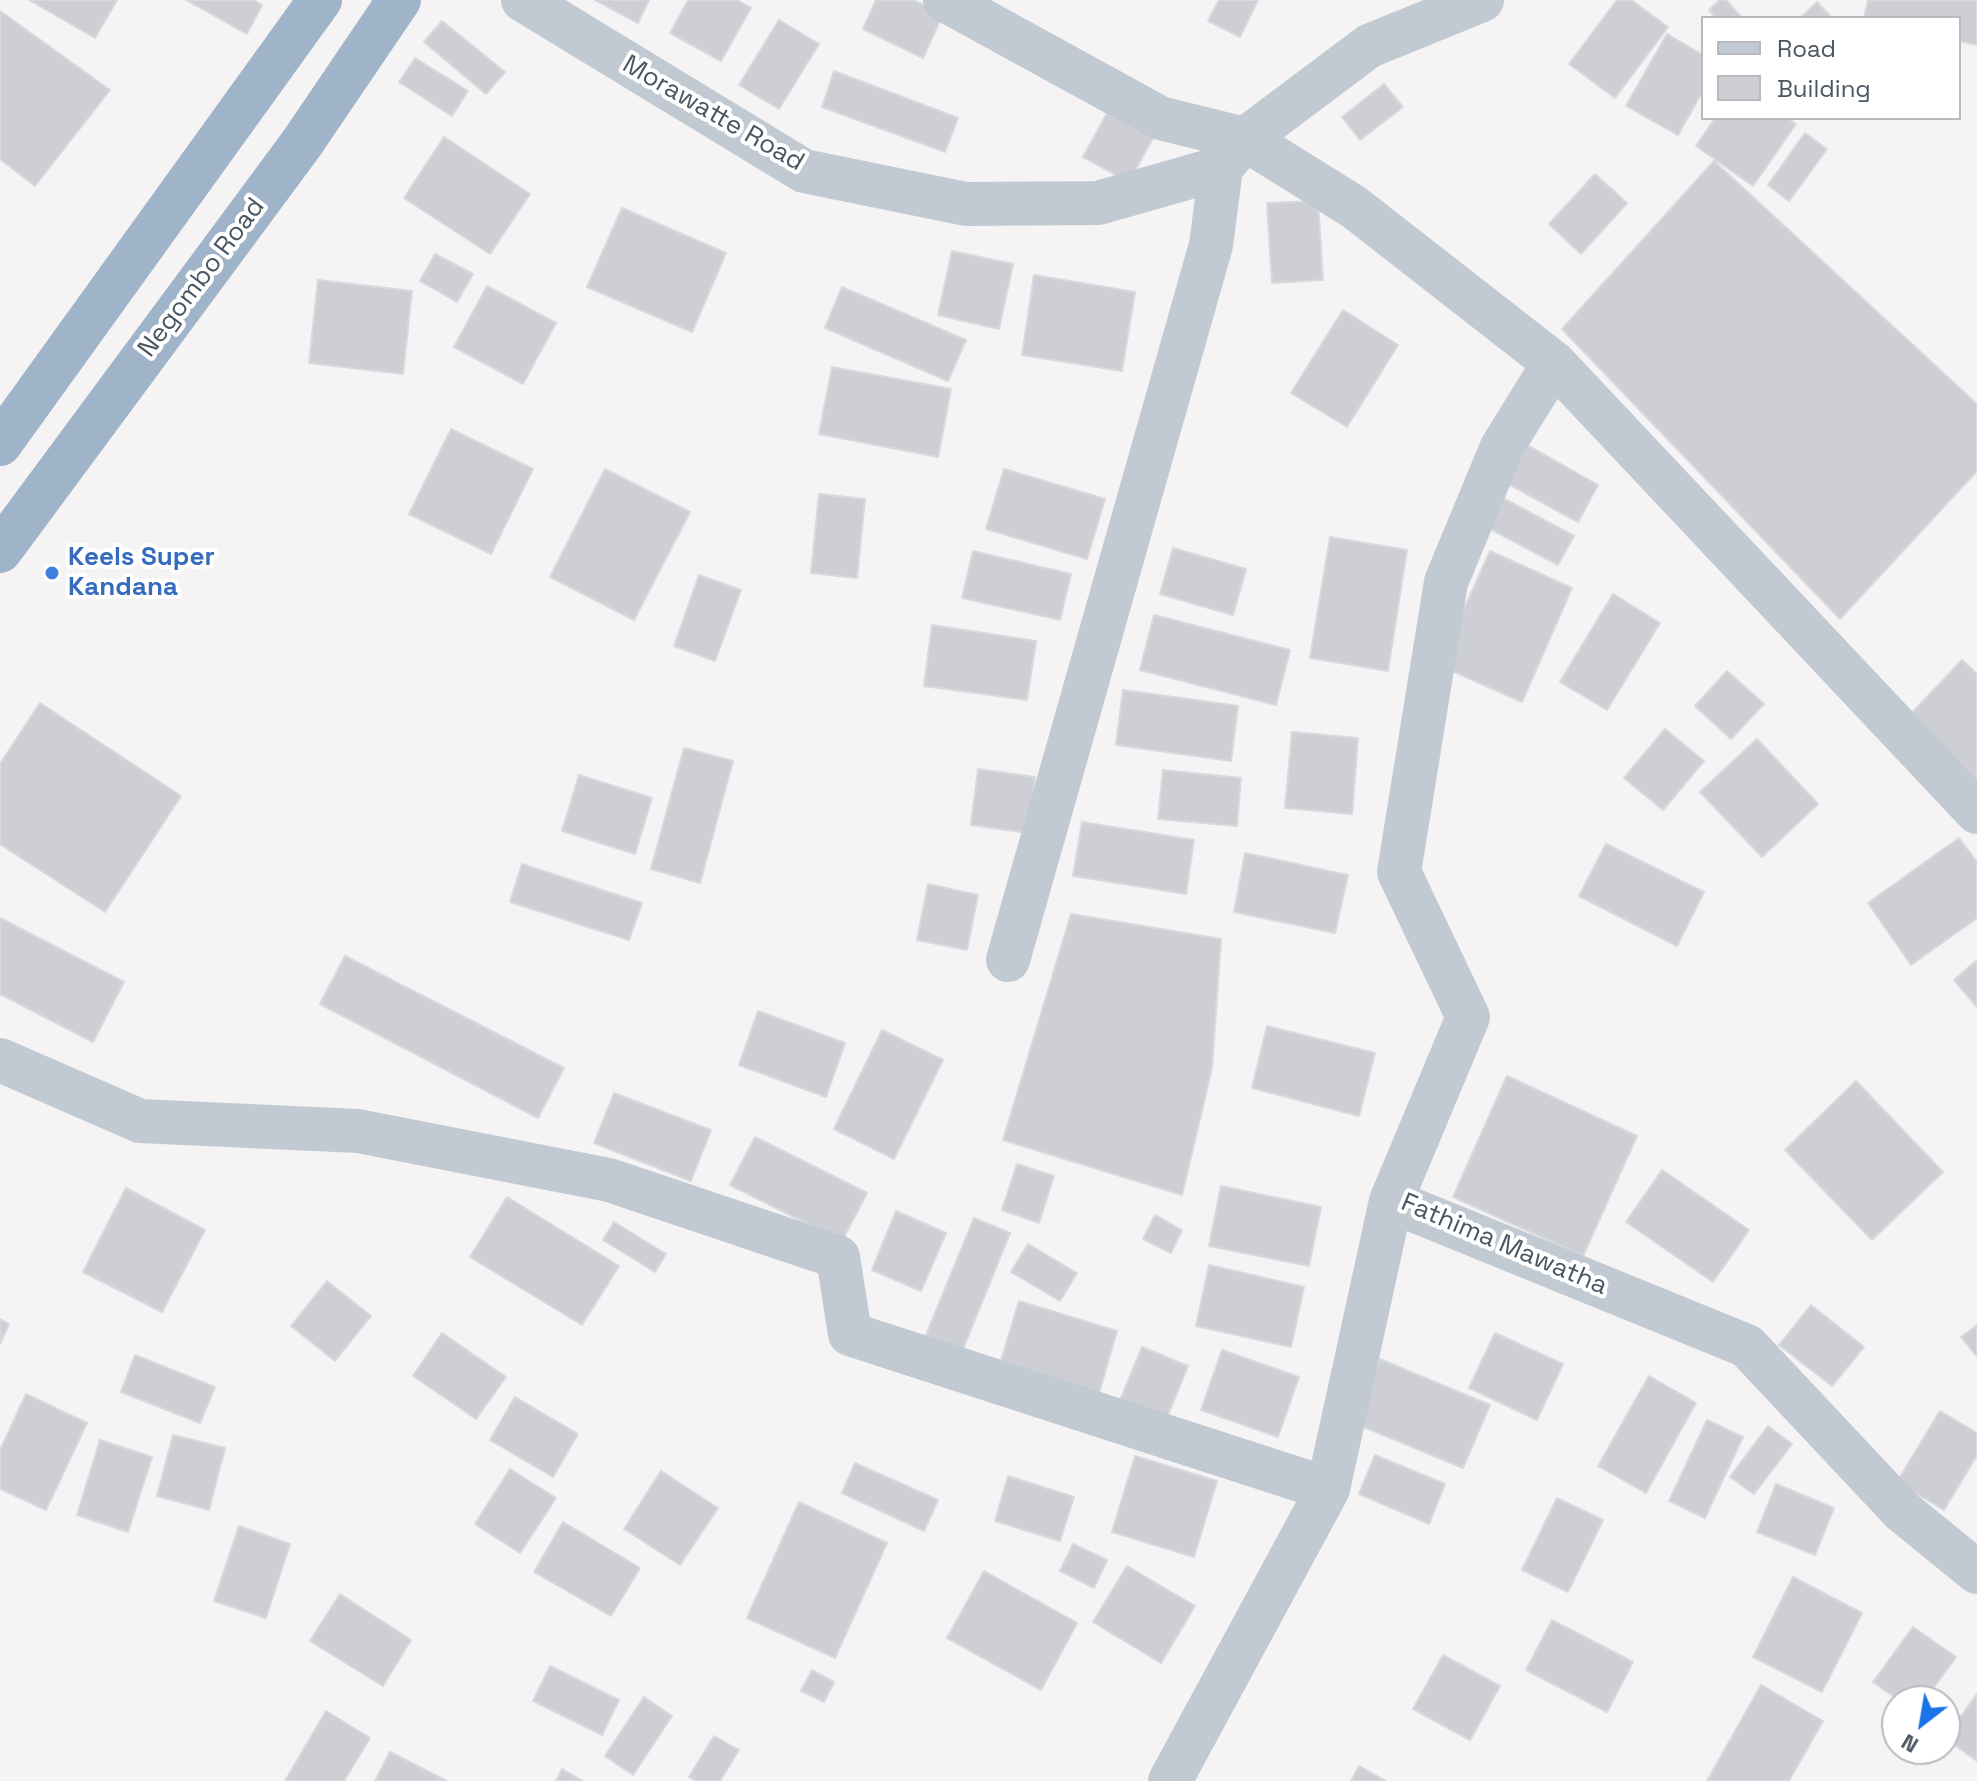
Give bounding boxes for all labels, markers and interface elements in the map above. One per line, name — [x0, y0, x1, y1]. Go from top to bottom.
legend — [1701, 16, 1961, 120]
text: Road — [1777, 33, 1836, 64]
street label: Morawatte Road — [617, 49, 809, 179]
text: Building — [1777, 73, 1871, 104]
street label: Negombo Road — [132, 192, 272, 364]
place label: Keels Super Kandana — [68, 542, 215, 604]
marker: Keels Super Kandana — [43, 564, 61, 582]
street label: Fathima Mawatha — [1396, 1187, 1612, 1303]
north arrow — [1881, 1685, 1961, 1765]
text: N — [1896, 1728, 1923, 1760]

